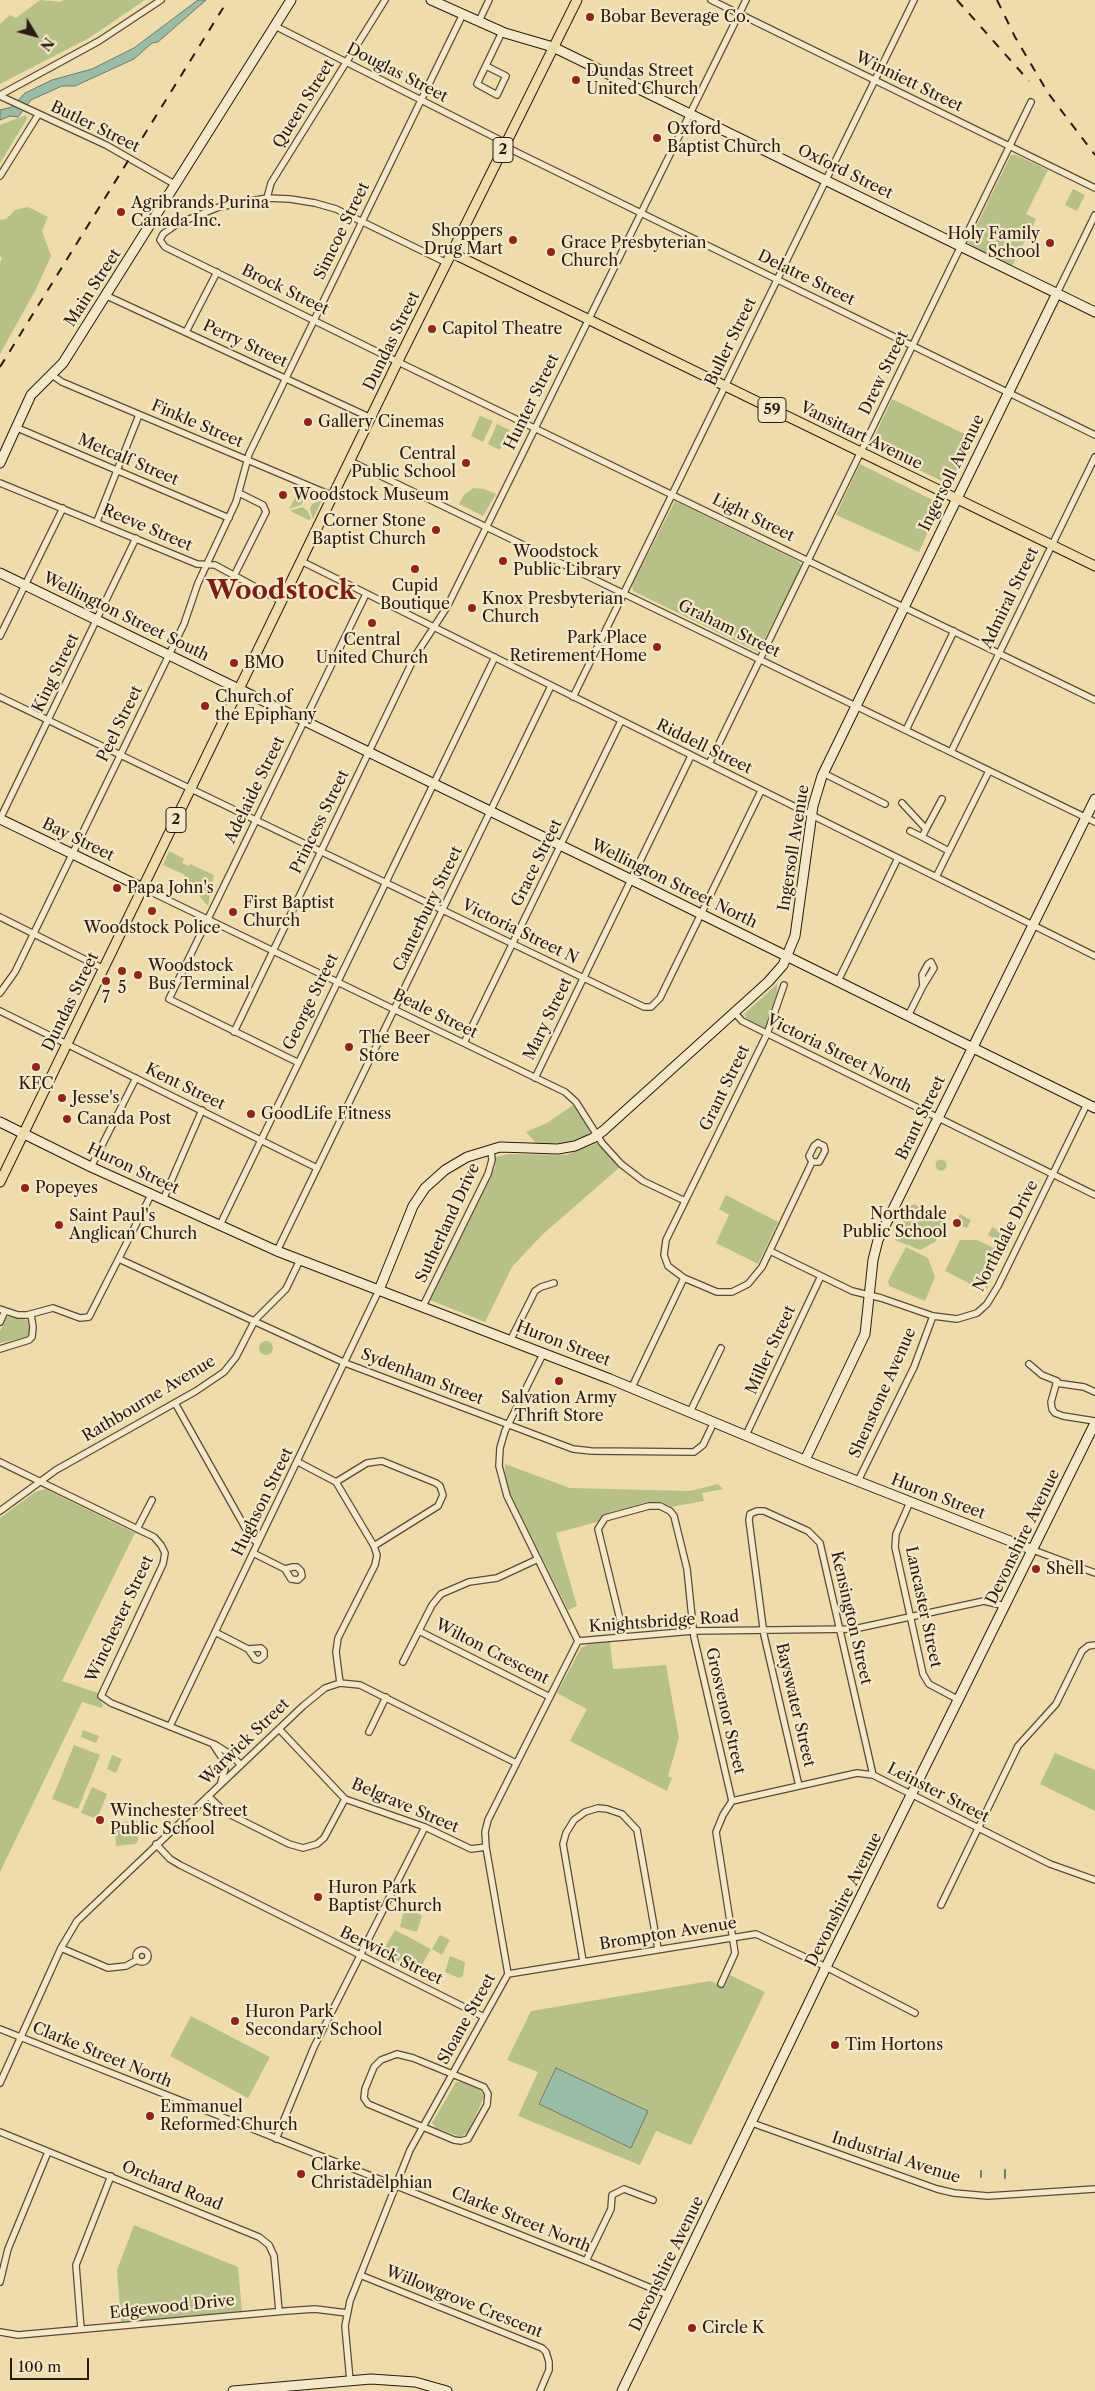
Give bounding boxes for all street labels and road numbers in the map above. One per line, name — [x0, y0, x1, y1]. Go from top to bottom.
street label: Douglas Street — [343, 39, 451, 107]
street label: Winniett Street — [852, 48, 966, 116]
street label: Queen Street — [269, 56, 339, 152]
street label: Butler Street — [47, 97, 143, 157]
road number: 2 — [493, 138, 513, 162]
street label: Oxford Street — [794, 141, 896, 203]
street label: Simcoe Street — [310, 179, 374, 283]
street label: Main Street — [61, 245, 125, 331]
street label: Delatre Street — [754, 246, 858, 310]
street label: Brock Street — [238, 261, 332, 319]
street label: Dundas Street — [360, 288, 424, 394]
street label: Buller Street — [701, 295, 761, 389]
street label: Perry Street — [200, 316, 290, 372]
street label: Drew Street — [855, 328, 913, 418]
street label: Hunter Street — [501, 351, 563, 453]
street label: Finkle Street — [148, 396, 246, 452]
road number: 59 — [758, 398, 786, 422]
street label: Vansittart Avenue — [797, 398, 925, 474]
street label: Ingersoll Avenue — [915, 411, 989, 535]
street label: Metcalf Street — [75, 430, 181, 490]
street label: Light Street — [709, 490, 797, 546]
street label: Reeve Street — [99, 500, 195, 556]
street label: Admiral Street — [977, 544, 1043, 652]
street label: Wellington Street South — [40, 568, 212, 666]
street label: Graham Street — [675, 596, 783, 662]
street label: King Street — [29, 630, 83, 716]
street label: Peel Street — [93, 683, 147, 765]
street label: Riddell Street — [653, 716, 755, 778]
street label: Adelaide Street — [221, 733, 289, 847]
street label: Princess Street — [287, 767, 353, 877]
street label: Ingersoll Avenue — [775, 784, 813, 912]
road number: 2 — [166, 808, 186, 832]
street label: Bay Street — [39, 814, 117, 866]
street label: Grace Street — [508, 816, 566, 910]
street label: Wellington Street North — [588, 835, 760, 933]
street label: Canterbury Street — [389, 843, 467, 975]
street label: Victoria Street N — [459, 895, 581, 969]
street label: Dundas Street — [39, 949, 103, 1055]
street label: George Street — [279, 950, 343, 1054]
street label: Mary Street — [520, 974, 576, 1064]
street label: Beale Street — [389, 985, 481, 1043]
street label: Victoria Street North — [763, 1010, 915, 1098]
street label: Grant Street — [696, 1042, 754, 1134]
street label: Kent Street — [142, 1059, 228, 1115]
street label: Brant Street — [892, 1073, 950, 1163]
street label: Huron Street — [84, 1139, 182, 1199]
street label: Sutherland Drive — [412, 1160, 484, 1286]
street label: Northdale Drive — [970, 1177, 1042, 1295]
street label: Miller Street — [742, 1303, 800, 1397]
street label: Huron Street — [513, 1317, 613, 1371]
street label: Shenstone Avenue — [846, 1325, 920, 1461]
street label: Sydenham Street — [358, 1345, 486, 1409]
street label: Rathbourne Avenue — [79, 1352, 219, 1446]
street label: Hughson Street — [228, 1445, 298, 1559]
street label: Devonshire Avenue — [982, 1466, 1064, 1608]
street label: Huron Street — [888, 1470, 988, 1524]
street label: Lancaster Street — [901, 1545, 945, 1669]
street label: Kensington Street — [826, 1549, 876, 1687]
street label: Winchester Street — [82, 1553, 158, 1685]
street label: Knightsbridge Road — [588, 1607, 740, 1637]
street label: Wilton Crescent — [432, 1615, 552, 1689]
street label: Bayswater Street — [771, 1641, 819, 1769]
street label: Grosvenor Street — [701, 1646, 749, 1776]
street label: Warwick Street — [196, 1695, 294, 1789]
street label: Leinster Street — [884, 1759, 992, 1827]
street label: Belgrave Street — [348, 1775, 462, 1837]
street label: Devonshire Avenue — [802, 1830, 886, 1970]
street label: Brompton Avenue — [598, 1914, 738, 1954]
street label: Berwick Street — [336, 1923, 446, 1989]
street label: Sloane Street — [434, 1970, 500, 2068]
street label: Clarke Street North — [29, 2018, 175, 2092]
street label: Industrial Avenue — [829, 2128, 963, 2188]
street label: Orchard Road — [119, 2157, 225, 2215]
street label: Clarke Street North — [448, 2183, 594, 2257]
street label: Devonshire Avenue — [626, 2193, 708, 2335]
street label: Willowgrove Crescent — [383, 2262, 545, 2342]
street label: Edgewood Drive — [108, 2291, 236, 2323]

